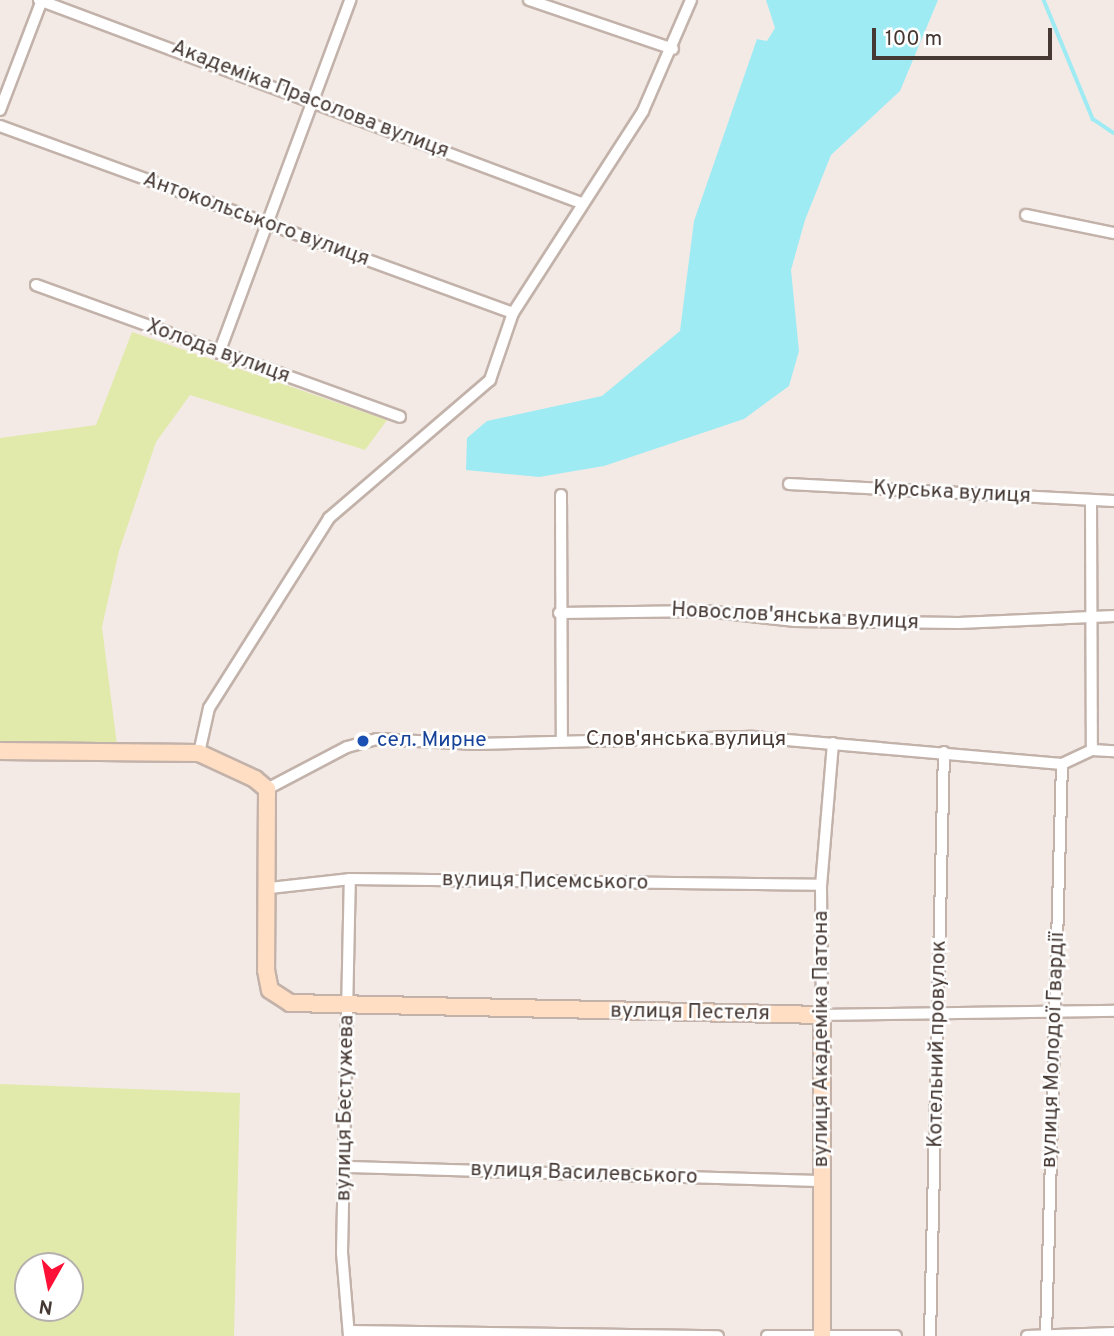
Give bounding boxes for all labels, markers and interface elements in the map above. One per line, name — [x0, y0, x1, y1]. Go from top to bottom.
scale bar — [876, 14, 1056, 58]
text: 100 m — [885, 26, 942, 53]
street label: Академіка Прасолова вулиця — [168, 35, 452, 165]
street label: Антокольського вулиця — [139, 167, 373, 273]
street label: Холода вулиця — [143, 314, 293, 390]
street label: Курська вулиця — [872, 476, 1032, 510]
street label: Новослов'янська вулиця — [671, 598, 919, 636]
street label: Слов'янська вулиця — [586, 727, 786, 753]
place label: сел. Мирне — [377, 728, 486, 754]
marker: сел. Мирне — [355, 733, 371, 749]
street label: вулиця Писемського — [442, 868, 648, 896]
street label: вулиця Академіка Патона — [809, 910, 835, 1168]
street label: вулиця Молодої Гвардії — [1037, 931, 1071, 1169]
street label: Котельний провулок — [924, 940, 952, 1148]
street label: вулиця Пестеля — [610, 999, 770, 1027]
street label: вулиця Бестужева — [332, 1014, 360, 1202]
street label: вулиця Василевського — [470, 1157, 698, 1191]
north arrow — [14, 1252, 84, 1322]
text: N — [37, 1293, 55, 1319]

